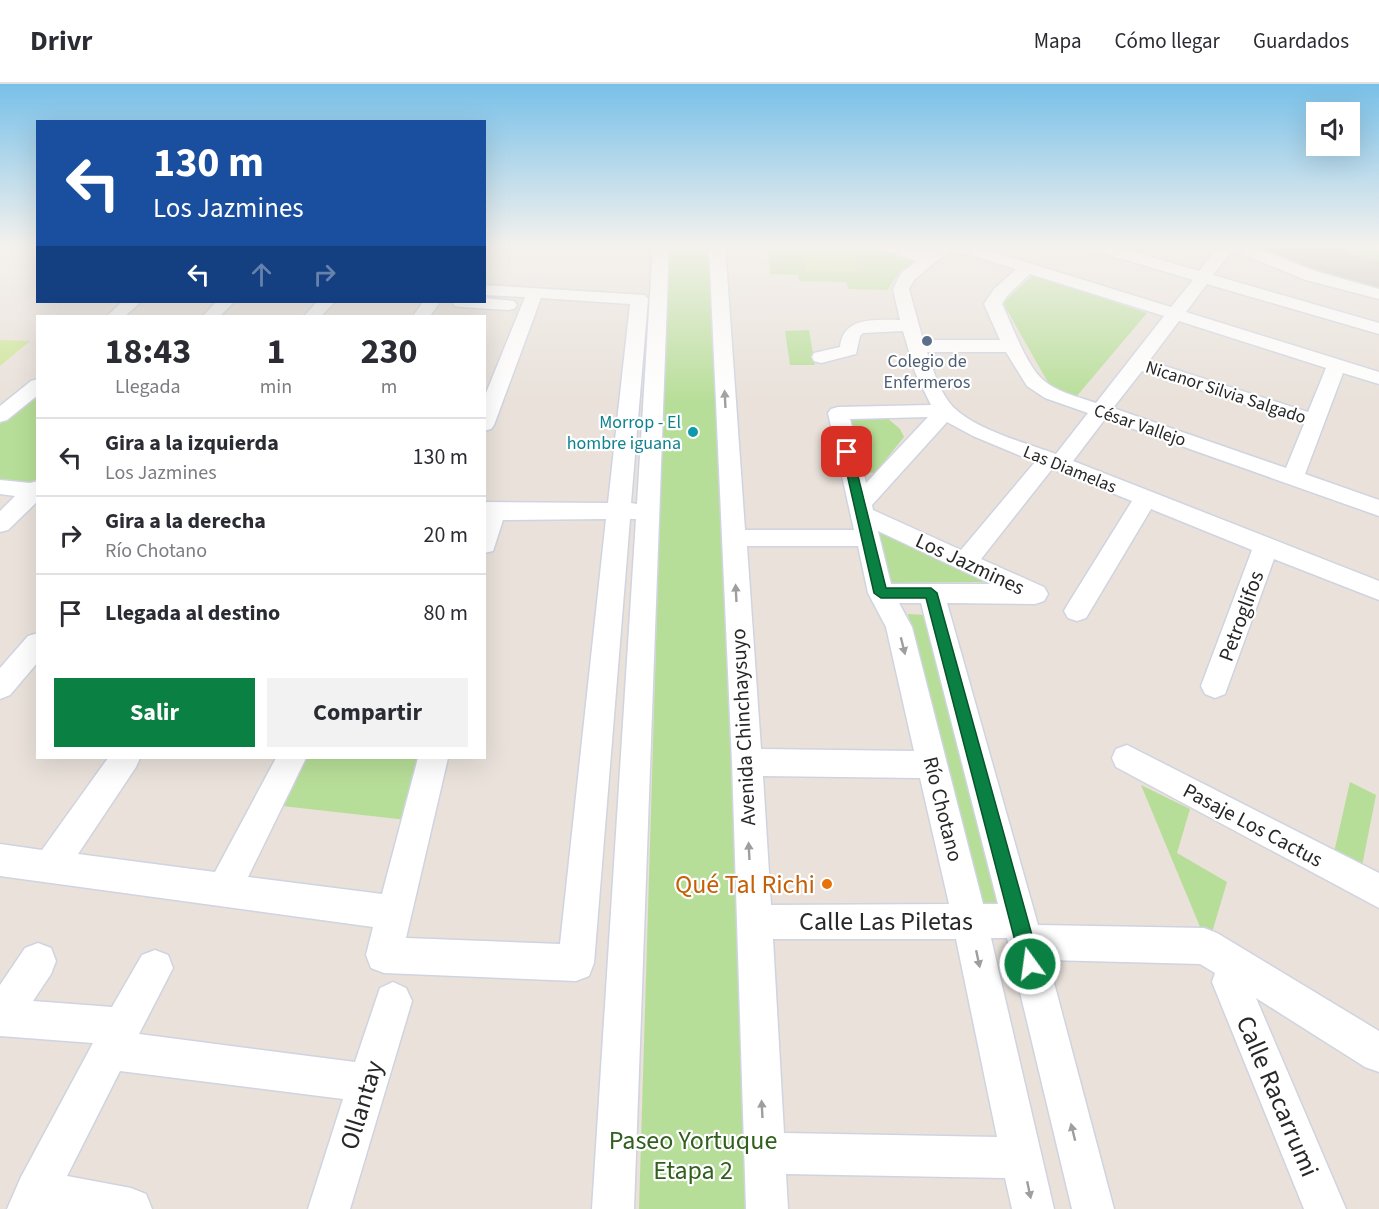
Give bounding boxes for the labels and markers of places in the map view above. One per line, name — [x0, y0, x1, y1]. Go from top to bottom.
marker: Colegio de Enfermeros — [920, 334, 934, 348]
place label: Colegio de Enfermeros — [884, 349, 970, 395]
place label: Morrop - El hombre iguana — [567, 410, 681, 456]
marker: Morrop - El hombre iguana — [686, 425, 700, 439]
pin — [821, 426, 872, 477]
place label: Qué Tal Richi — [675, 866, 815, 903]
marker: Qué Tal Richi — [820, 877, 834, 891]

